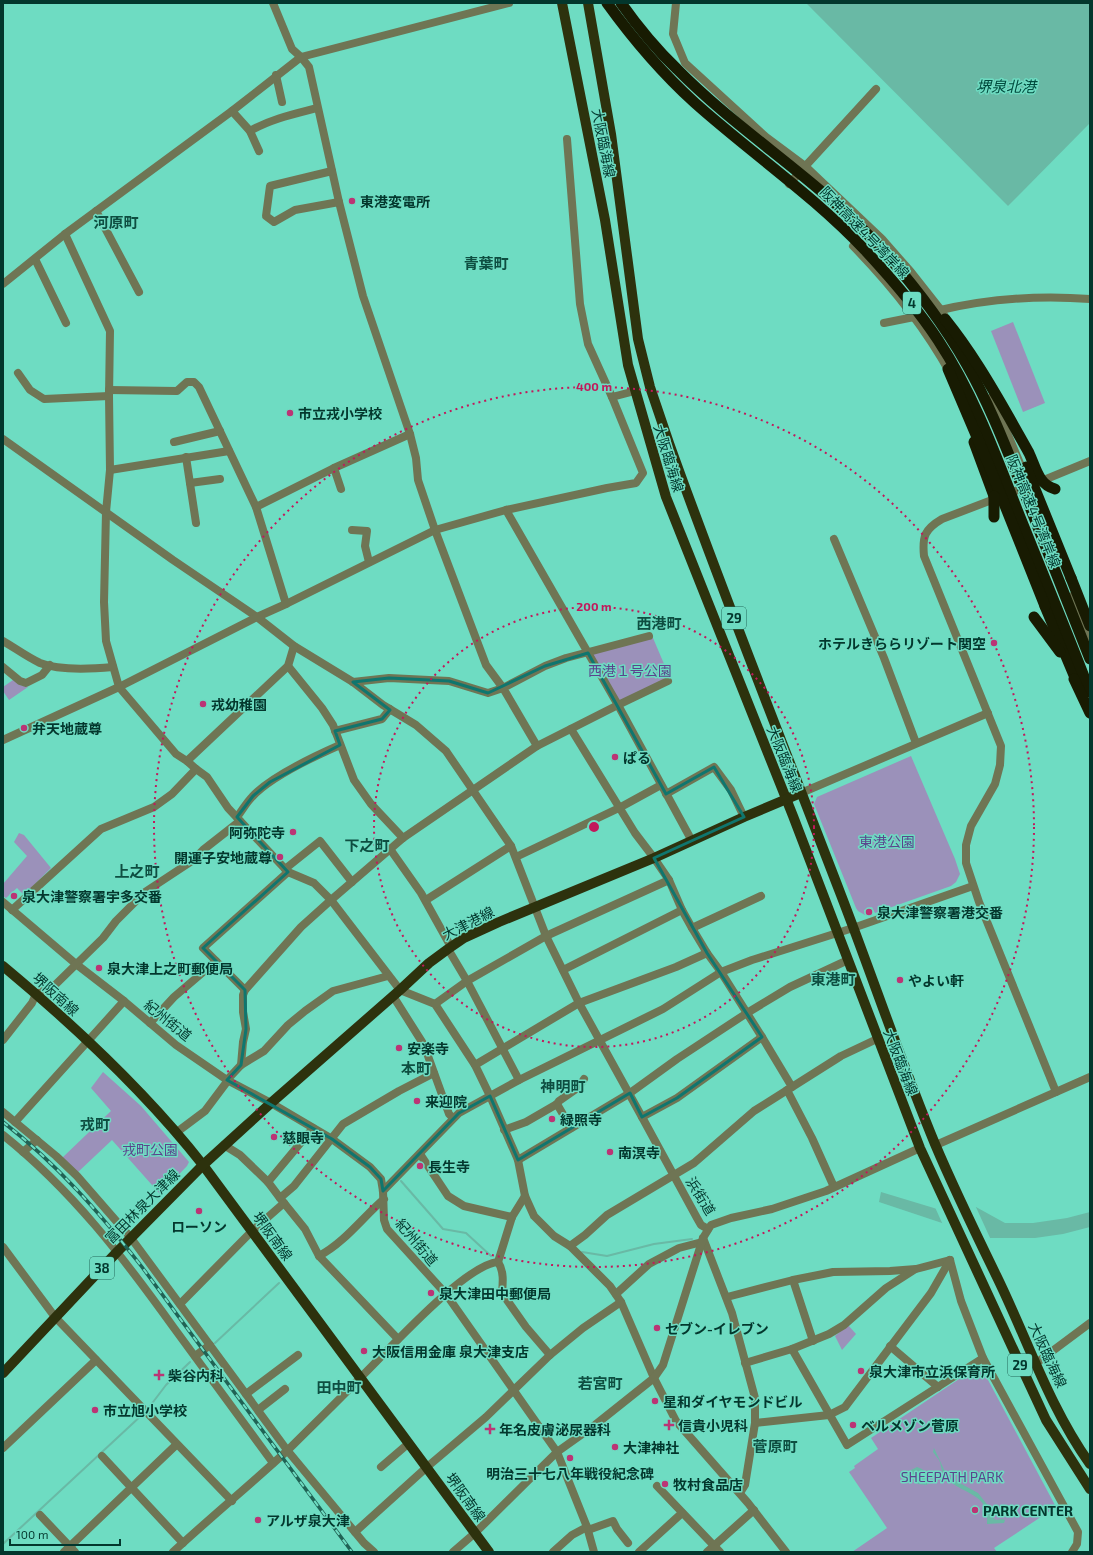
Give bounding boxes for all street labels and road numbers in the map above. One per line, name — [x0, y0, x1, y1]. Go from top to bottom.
street label: 大阪臨海線 — [589, 107, 619, 179]
street label: 阪神高速4号湾岸線 — [817, 183, 913, 281]
road number: 4 — [903, 292, 921, 314]
street label: 大阪臨海線 — [651, 422, 687, 494]
street label: 阪神高速4号湾岸線 — [1004, 452, 1064, 570]
road number: 29 — [722, 607, 746, 629]
street label: 大阪臨海線 — [764, 723, 806, 795]
street label: 大津港線 — [439, 903, 497, 943]
street label: 堺阪南線 — [30, 969, 82, 1019]
street label: 紀州街道 — [141, 996, 195, 1044]
street label: 大阪臨海線 — [881, 1026, 921, 1098]
street label: 富田林泉大津線 — [101, 1165, 183, 1247]
street label: 浜街道 — [683, 1174, 719, 1218]
street label: 堺阪南線 — [250, 1208, 296, 1264]
street label: 紀州街道 — [392, 1215, 442, 1269]
road number: 38 — [90, 1257, 114, 1279]
street label: 大阪臨海線 — [1026, 1320, 1070, 1390]
road number: 29 — [1008, 1354, 1032, 1376]
street label: 堺阪南線 — [443, 1469, 489, 1525]

